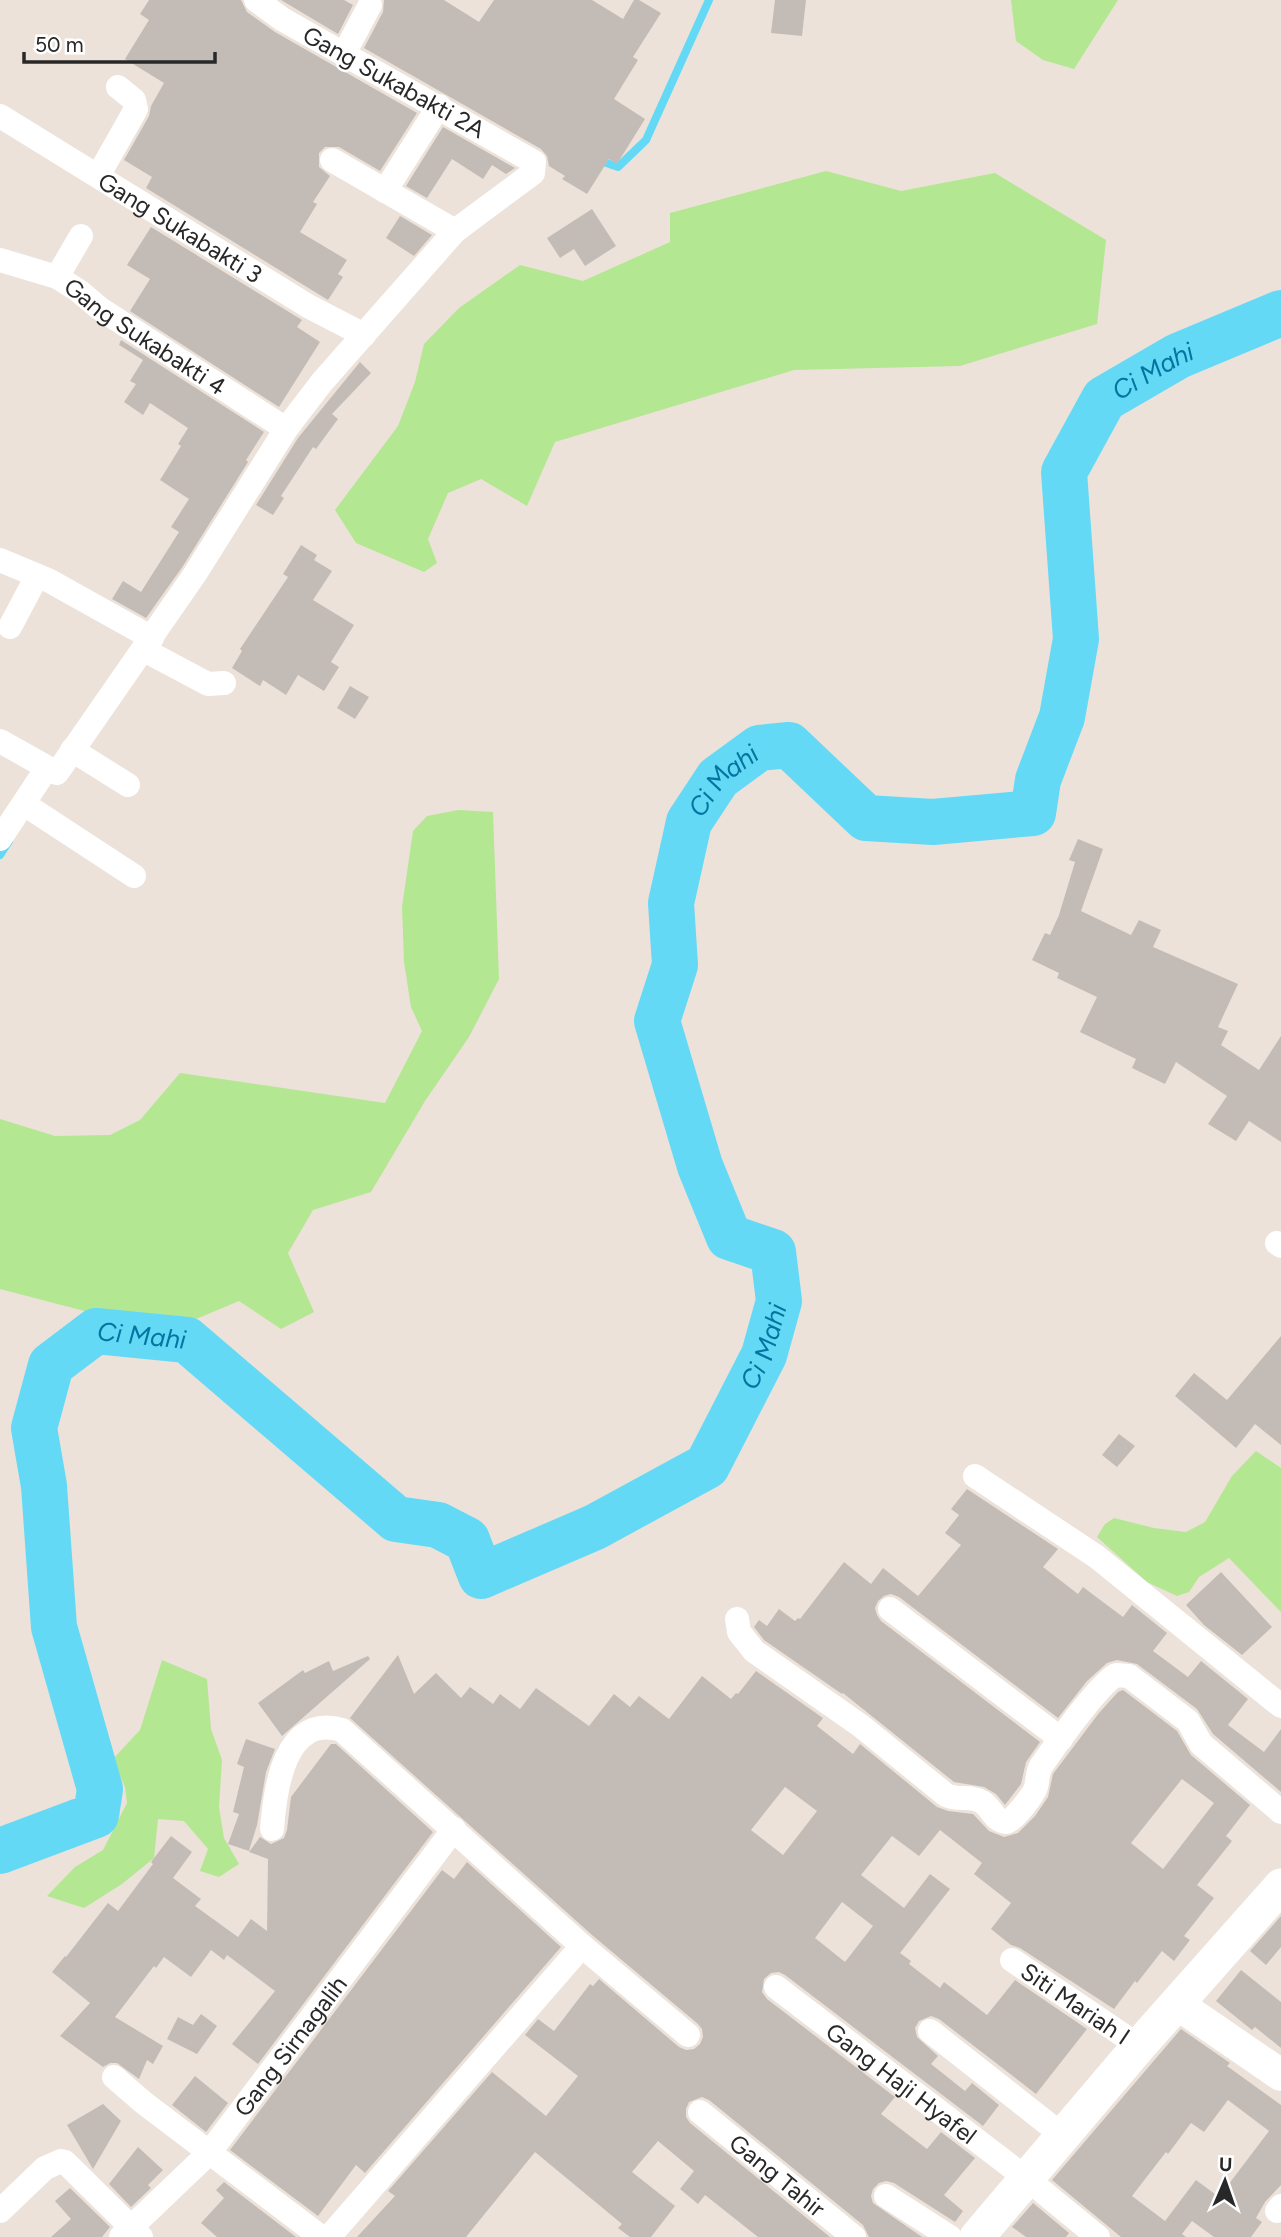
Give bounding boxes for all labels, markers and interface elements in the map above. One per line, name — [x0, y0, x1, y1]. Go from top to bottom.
street label: Gang Sukabakti 2A — [298, 20, 491, 144]
scale bar — [24, 21, 215, 65]
text: 50 m — [35, 32, 84, 57]
street label: Gang Sukabakti 3 — [93, 166, 268, 289]
street label: Gang Sukabakti 4 — [59, 271, 232, 401]
water label: Ci Mahi — [1106, 335, 1199, 407]
water label: Ci Mahi — [681, 737, 766, 823]
water label: Ci Mahi — [733, 1299, 794, 1395]
water label: Ci Mahi — [96, 1315, 189, 1356]
street label: Siti Mariah I — [1016, 1956, 1136, 2050]
street label: Gang Sirnagalih — [228, 1970, 352, 2122]
street label: Gang Haji Hyafel — [820, 2016, 983, 2150]
street label: Gang Tahir — [724, 2128, 831, 2223]
north arrow — [1190, 2146, 1260, 2216]
text: U — [1218, 2153, 1233, 2176]

